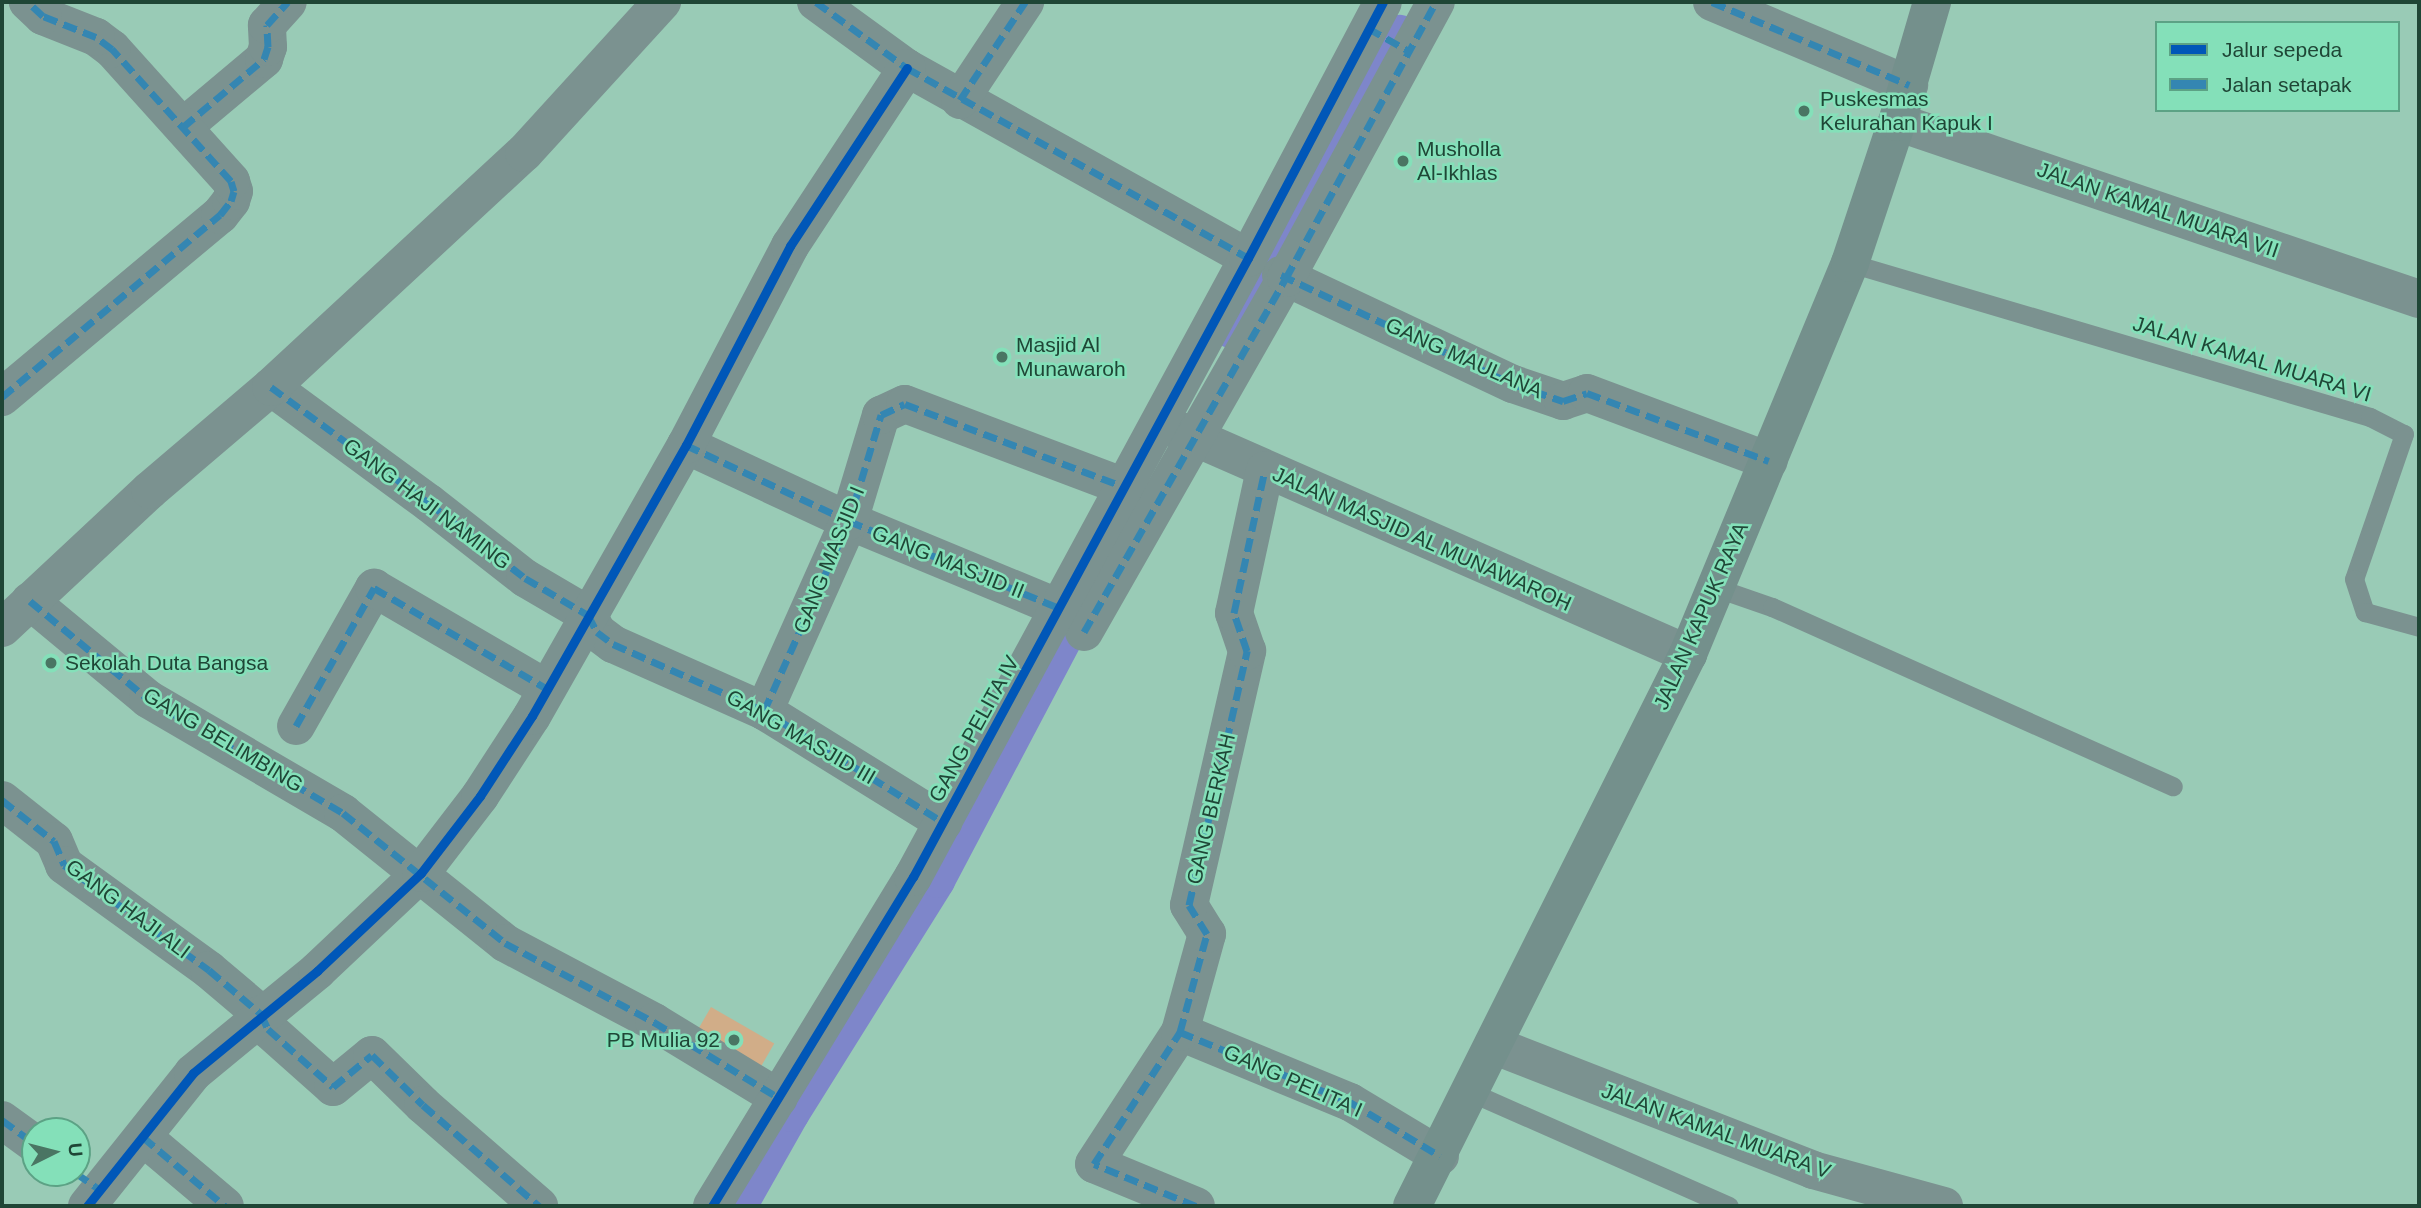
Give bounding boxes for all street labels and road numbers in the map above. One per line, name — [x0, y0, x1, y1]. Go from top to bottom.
street label: JALAN KAMAL MUARA VII — [2033, 156, 2283, 264]
street label: JALAN KAMAL MUARA VI — [2129, 310, 2375, 408]
street label: GANG MAULANA — [1382, 312, 1546, 404]
street label: GANG HAJI NAMING — [338, 433, 516, 575]
street label: JALAN MASJID AL MUNAWAROH — [1268, 461, 1576, 617]
street label: GANG MASJID I — [788, 483, 870, 637]
street label: JALAN KAPUK RAYA — [1648, 518, 1754, 714]
street label: GANG MASJID II — [868, 520, 1028, 604]
street label: GANG PELITA IV — [923, 651, 1025, 807]
street label: GANG BELIMBING — [138, 682, 308, 798]
street label: GANG MASJID III — [722, 684, 880, 790]
street label: GANG BERKAH — [1181, 731, 1241, 887]
street label: GANG HAJI ALI — [60, 854, 196, 964]
street label: GANG PELITA I — [1219, 1039, 1367, 1123]
street label: JALAN KAMAL MUARA V — [1597, 1077, 1835, 1185]

